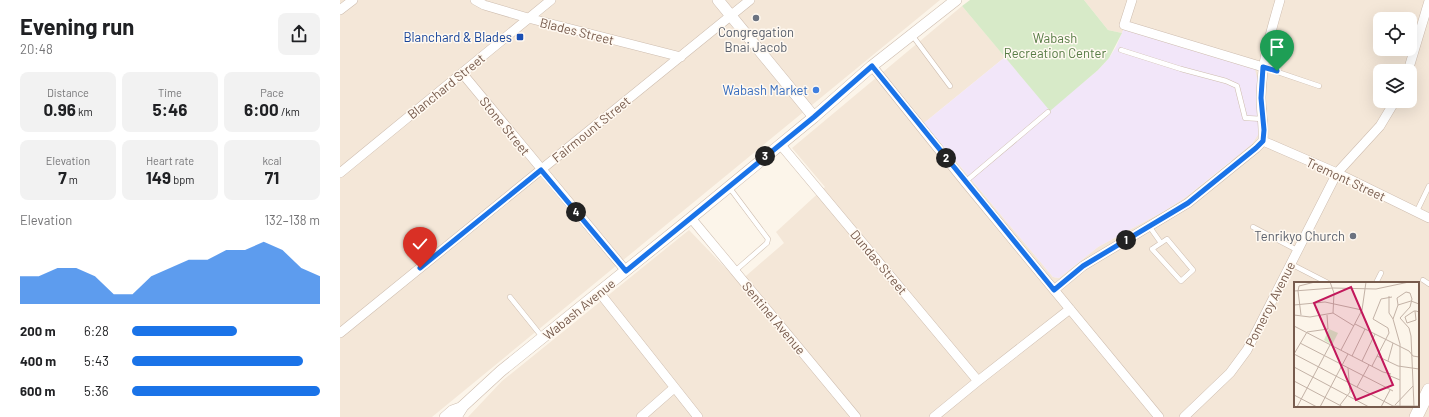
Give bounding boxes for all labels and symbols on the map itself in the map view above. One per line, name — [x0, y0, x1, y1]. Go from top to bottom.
marker: Congregation Bnai Jacob — [751, 13, 761, 23]
street label: Blades Street — [538, 14, 616, 48]
place label: Congregation Bnai Jacob — [718, 24, 794, 55]
place label: Blanchard & Blades — [403, 29, 512, 45]
park label: Wabash Recreation Center — [1004, 30, 1107, 61]
pin — [1260, 30, 1294, 71]
marker: Blanchard & Blades — [515, 32, 525, 42]
street label: Blanchard Street — [404, 50, 488, 122]
place label: Wabash Market — [722, 82, 808, 98]
marker: Wabash Market — [811, 85, 821, 95]
street label: Stone Street — [476, 93, 534, 159]
street label: Fairmount Street — [549, 93, 633, 165]
pin: 3 — [755, 146, 775, 166]
pin: 2 — [936, 148, 956, 168]
street label: Tremont Street — [1304, 154, 1388, 204]
pin: 4 — [566, 202, 586, 222]
street label: Dundas Street — [847, 226, 911, 298]
pin — [403, 227, 437, 268]
place label: Tenrikyo Church — [1254, 228, 1345, 244]
pin: 1 — [1116, 230, 1136, 250]
marker: Tenrikyo Church — [1348, 231, 1358, 241]
street label: Pomeroy Avenue — [1242, 259, 1298, 349]
street label: Wabash Avenue — [540, 275, 618, 343]
street label: Sentinel Avenue — [739, 278, 809, 358]
inset map — [1294, 282, 1419, 407]

